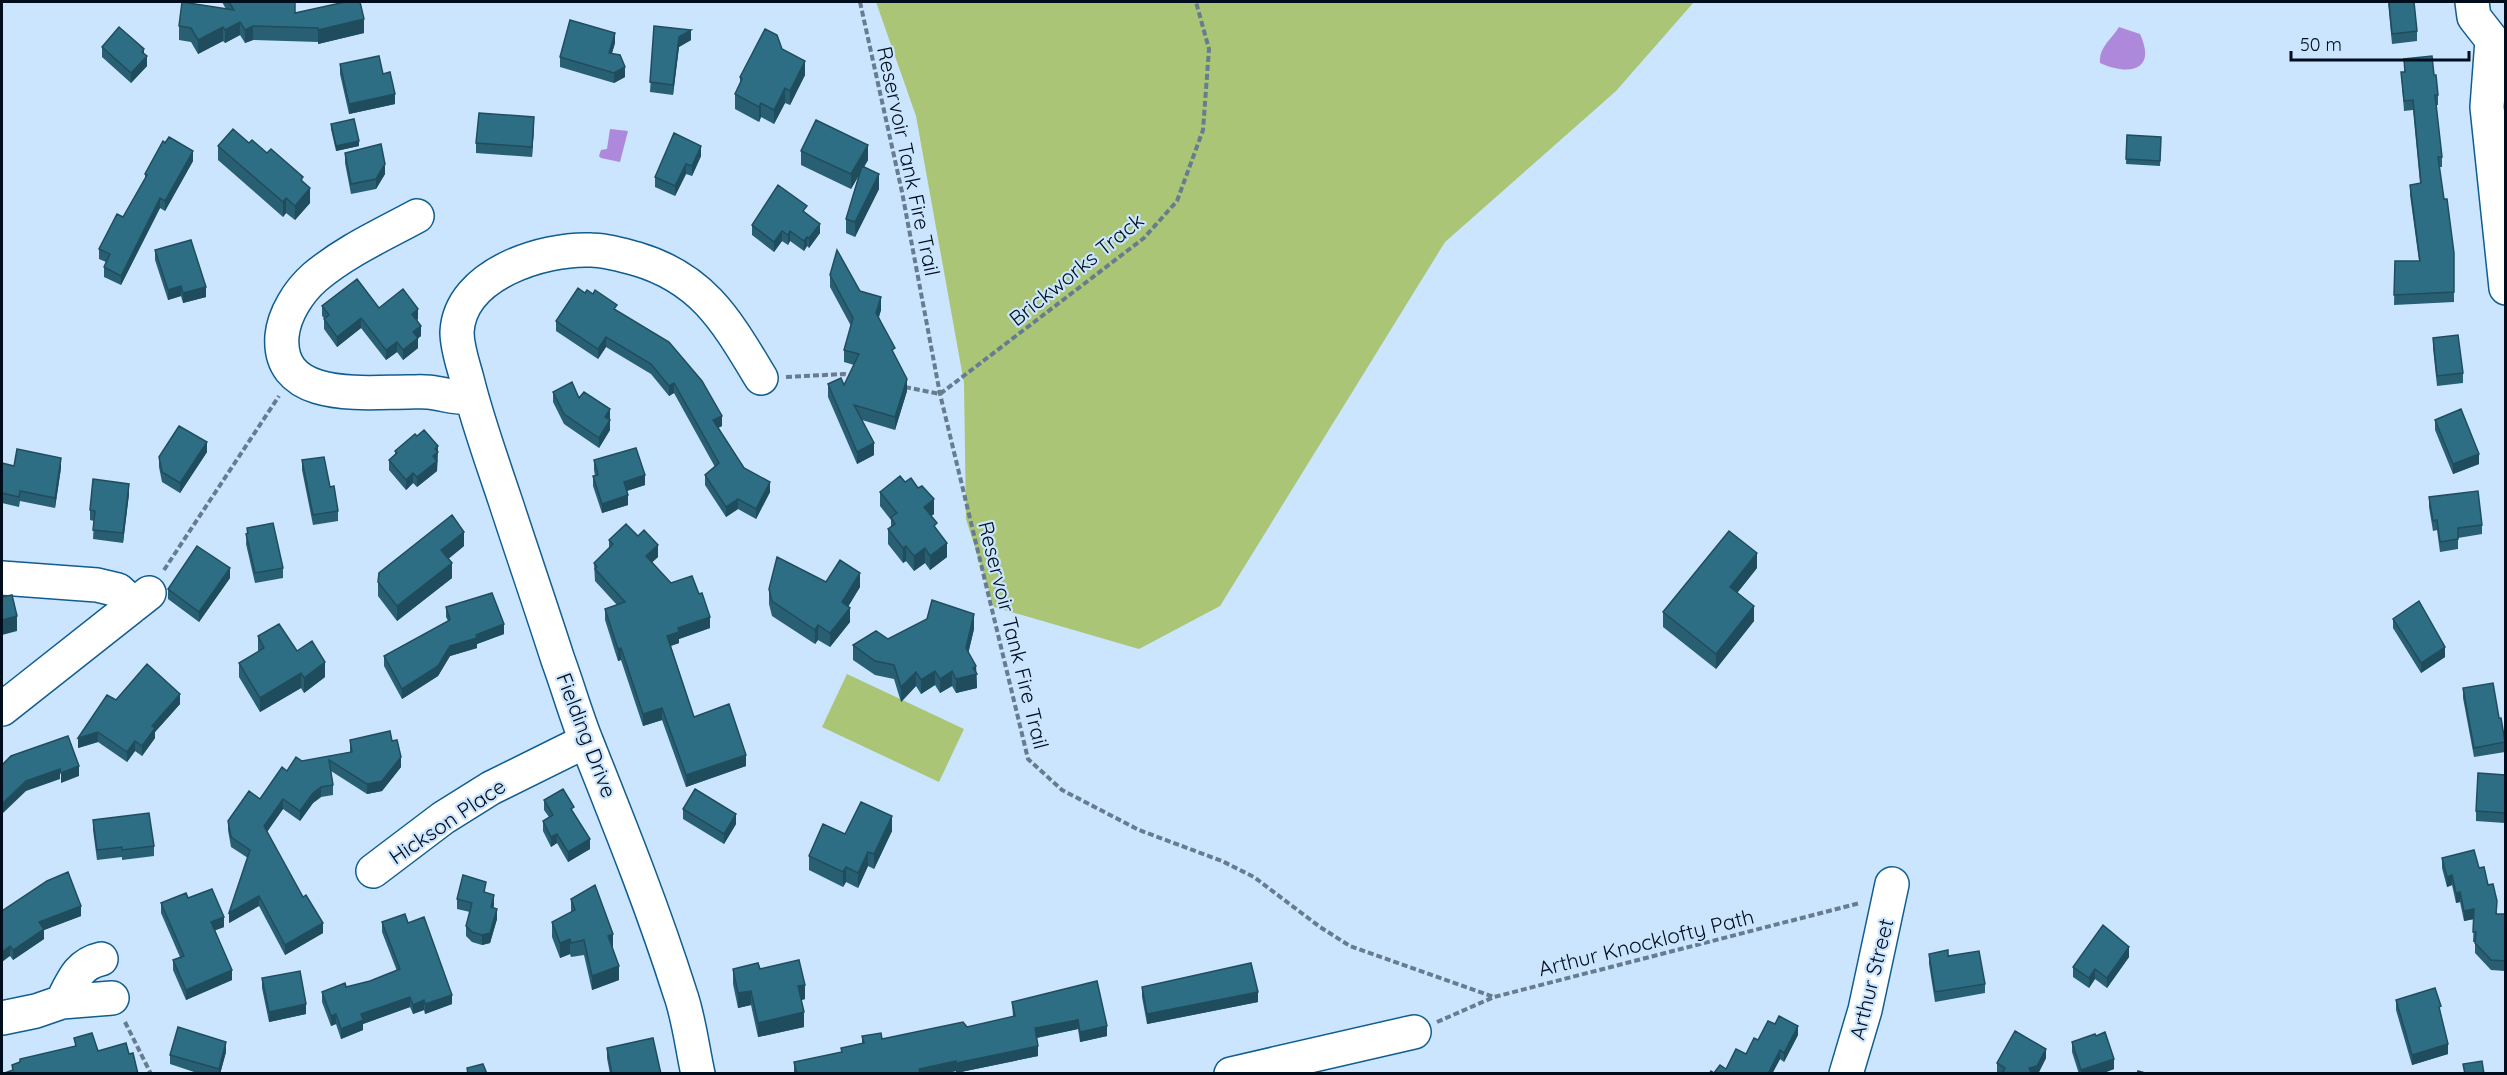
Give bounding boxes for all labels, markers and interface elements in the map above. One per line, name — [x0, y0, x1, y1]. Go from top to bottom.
scale bar — [2291, 24, 2470, 62]
text: 50 m — [2300, 33, 2342, 56]
street label: Reservoir Tank Fire Trail — [872, 44, 946, 278]
street label: Brickworks Track — [1003, 207, 1149, 331]
street label: Reservoir Tank Fire Trail — [973, 518, 1055, 752]
street label: Fielding Drive — [551, 669, 623, 801]
street label: Hickson Place — [384, 773, 510, 869]
street label: Arthur Knocklofty Path — [1536, 903, 1756, 981]
street label: Arthur Street — [1843, 916, 1899, 1042]

